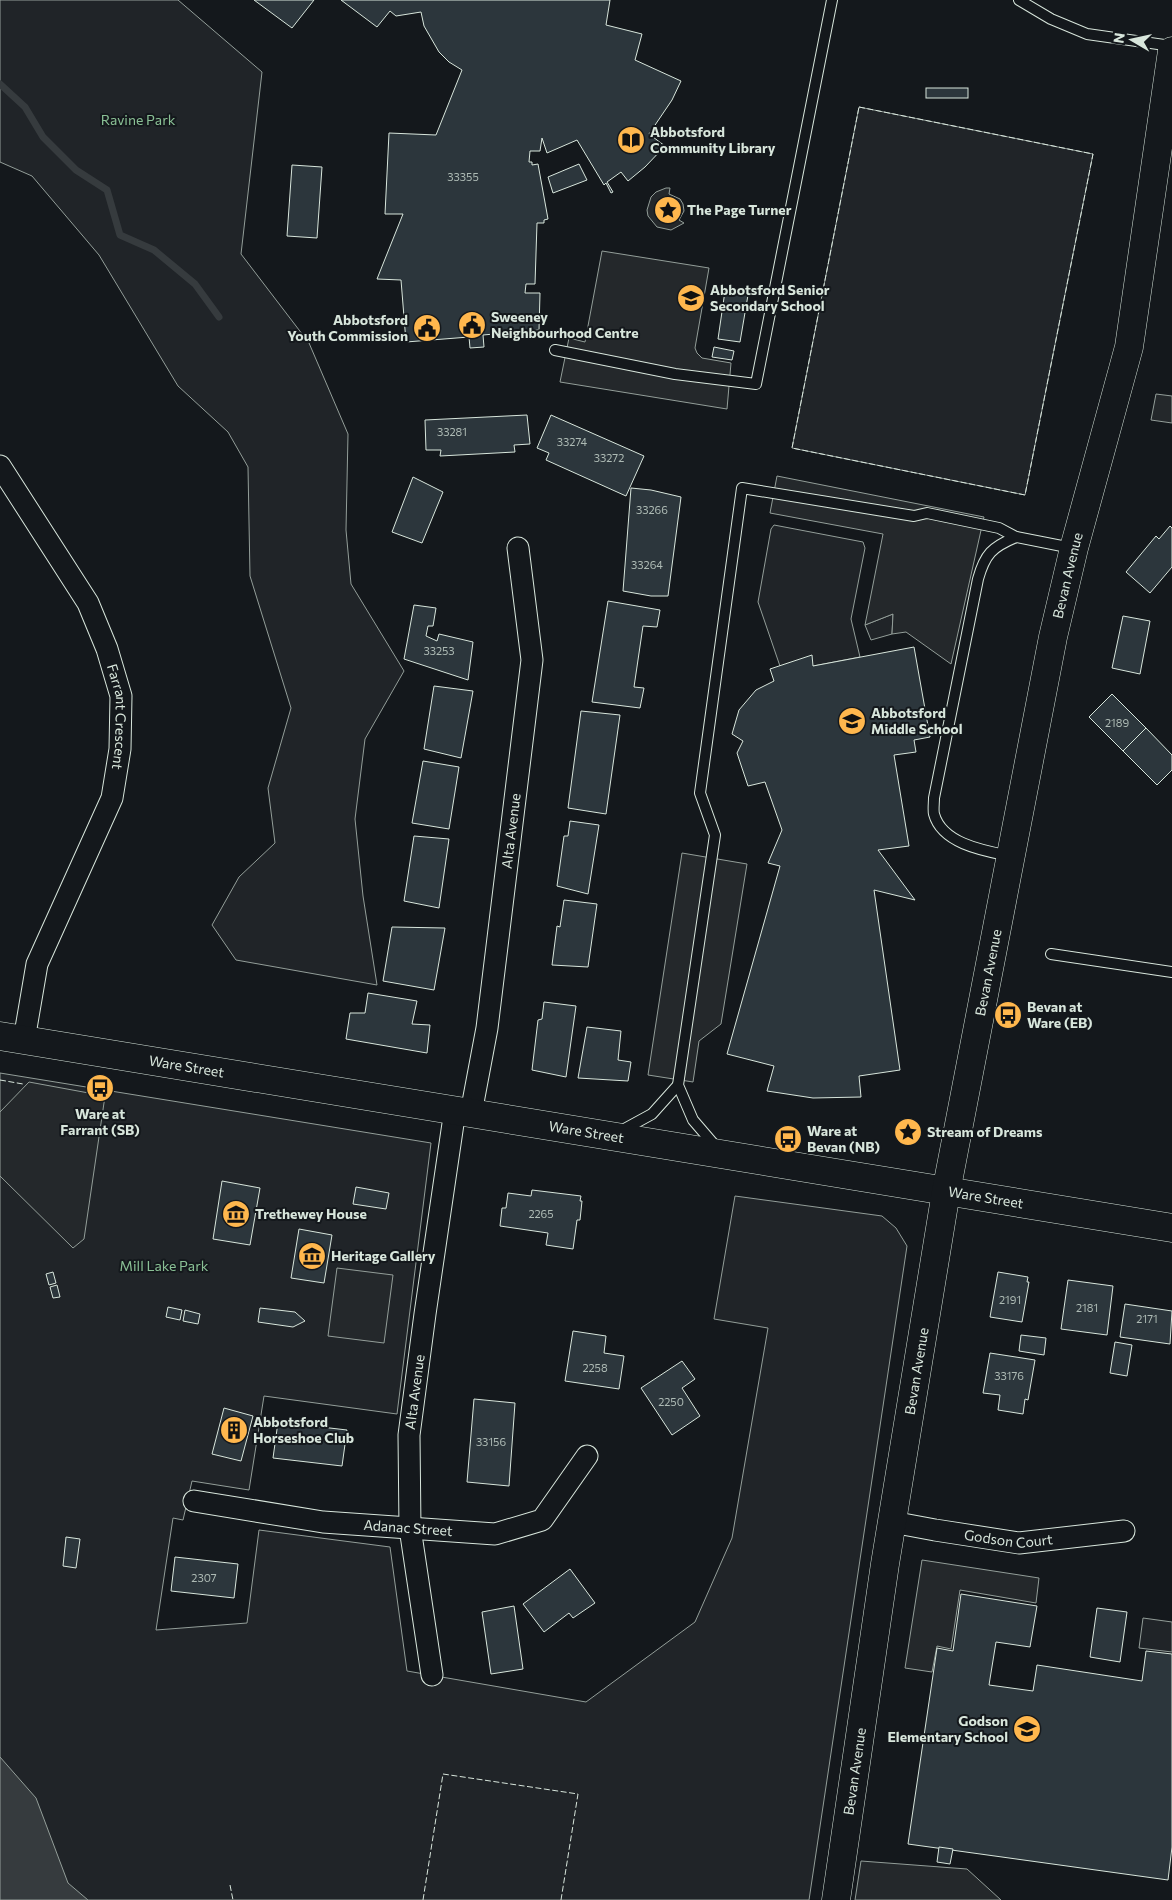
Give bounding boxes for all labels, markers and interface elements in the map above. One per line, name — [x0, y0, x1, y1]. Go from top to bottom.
north arrow — [1107, 15, 1157, 65]
text: N — [1109, 31, 1128, 44]
park label: Ravine Park — [101, 111, 176, 128]
place label: Abbotsford Community Library — [650, 123, 776, 156]
library icon: Abbotsford Community Library — [616, 125, 646, 155]
house number: 33355 — [447, 170, 479, 183]
place icon: The Page Turner — [653, 195, 683, 225]
place label: The Page Turner — [687, 201, 792, 218]
place label: Abbotsford Senior Secondary School — [710, 281, 830, 314]
school or university icon: Abbotsford Senior Secondary School — [676, 283, 706, 313]
place label: Sweeney Neighbourhood Centre — [491, 308, 639, 341]
public building icon: Sweeney Neighbourhood Centre — [457, 310, 487, 340]
place label: Abbotsford Youth Commission — [287, 311, 408, 344]
public building icon: Abbotsford Youth Commission — [412, 313, 442, 343]
house number: 33281 — [437, 425, 467, 438]
house number: 33274 — [557, 435, 588, 448]
house number: 33272 — [594, 451, 624, 464]
house number: 33266 — [636, 503, 668, 516]
street label: Bevan Avenue — [1049, 530, 1086, 620]
house number: 33264 — [631, 558, 663, 571]
house number: 33253 — [423, 644, 455, 657]
street label: Farrant Crescent — [104, 662, 130, 771]
place label: Abbotsford Middle School — [871, 704, 962, 737]
school or university icon: Abbotsford Middle School — [837, 706, 867, 736]
house number: 2189 — [1105, 716, 1129, 729]
street label: Alta Avenue — [498, 792, 524, 870]
street label: Bevan Avenue — [971, 928, 1004, 1017]
place label: Bevan at Ware (EB) — [1027, 998, 1093, 1031]
bus stop icon: Bevan at Ware (EB) — [993, 1000, 1023, 1030]
street label: Ware Street — [148, 1052, 226, 1081]
bus stop icon: Ware at Farrant (SB) — [85, 1073, 115, 1103]
place label: Ware at Farrant (SB) — [60, 1105, 140, 1138]
street label: Ware Street — [547, 1117, 625, 1146]
place icon: Stream of Dreams — [893, 1117, 923, 1147]
place label: Ware at Bevan (NB) — [807, 1122, 880, 1155]
place label: Stream of Dreams — [927, 1123, 1043, 1140]
bus stop icon: Ware at Bevan (NB) — [773, 1124, 803, 1154]
street label: Ware Street — [947, 1182, 1025, 1212]
museum icon: Trethewey House — [221, 1199, 251, 1229]
place label: Trethewey House — [255, 1205, 367, 1222]
house number: 2265 — [528, 1207, 554, 1220]
museum icon: Heritage Gallery — [297, 1241, 327, 1271]
place label: Heritage Gallery — [331, 1247, 436, 1264]
park label: Mill Lake Park — [120, 1257, 209, 1274]
house number: 2191 — [999, 1293, 1021, 1306]
house number: 2181 — [1076, 1301, 1098, 1314]
house number: 2171 — [1136, 1312, 1158, 1325]
street label: Bevan Avenue — [901, 1326, 932, 1416]
street label: Alta Avenue — [401, 1353, 428, 1431]
house number: 2258 — [582, 1361, 608, 1374]
house number: 33176 — [994, 1369, 1024, 1382]
house number: 2250 — [658, 1395, 684, 1408]
place label: Abbotsford Horseshoe Club — [253, 1413, 354, 1446]
building icon: Abbotsford Horseshoe Club — [219, 1415, 249, 1445]
house number: 33156 — [476, 1435, 506, 1448]
street label: Adanac Street — [363, 1516, 454, 1539]
street label: Godson Court — [963, 1526, 1054, 1551]
house number: 2307 — [191, 1571, 217, 1584]
place label: Godson Elementary School — [888, 1712, 1008, 1745]
school or university icon: Godson Elementary School — [1012, 1714, 1042, 1744]
street label: Bevan Avenue — [839, 1726, 869, 1816]

